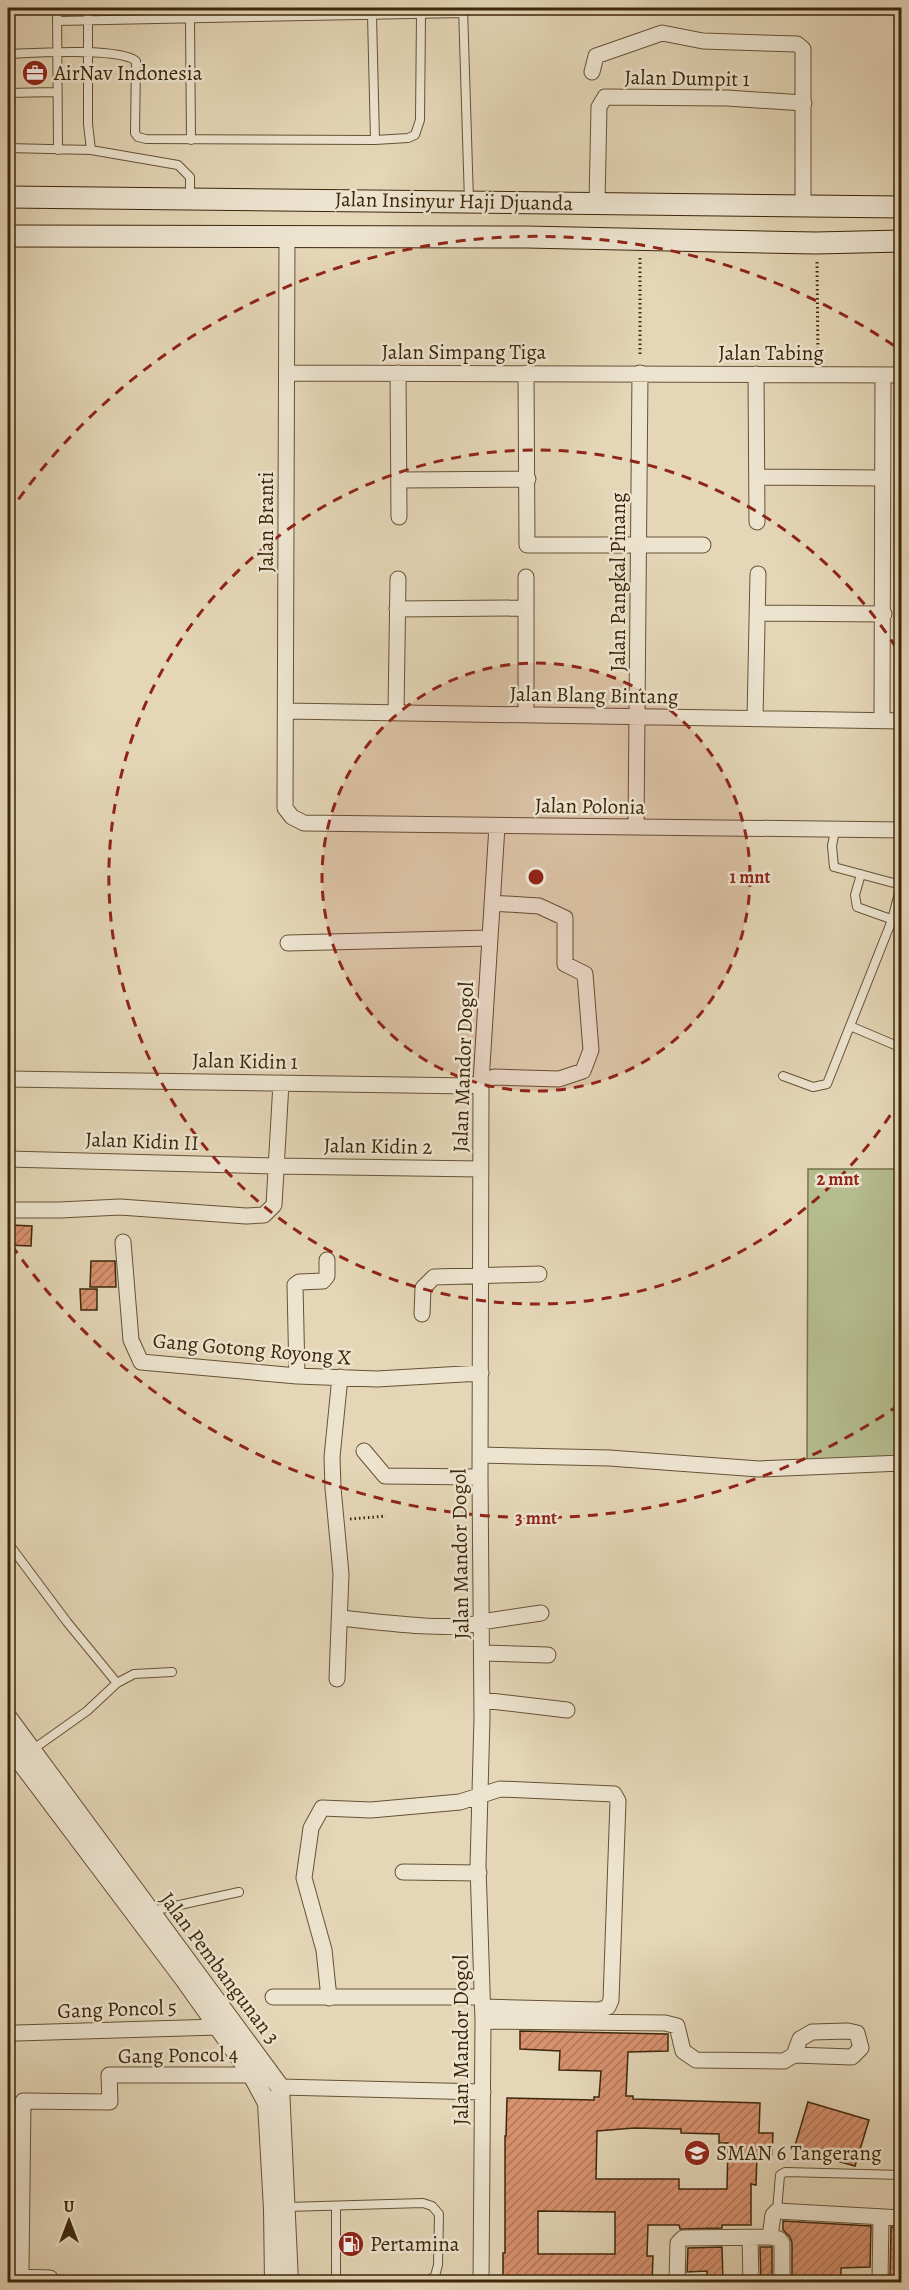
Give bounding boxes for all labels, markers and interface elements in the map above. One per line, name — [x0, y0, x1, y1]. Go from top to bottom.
office icon: AirNav Indonesia — [20, 58, 50, 88]
place label: AirNav Indonesia — [53, 59, 203, 87]
street label: Jalan Dumpit 1 — [624, 63, 750, 93]
street label: Jalan Insinyur Haji Djuanda — [335, 185, 574, 217]
street label: Jalan Simpang Tiga — [382, 338, 547, 366]
street label: Jalan Tabing — [718, 339, 824, 367]
street label: Jalan Branti — [252, 471, 280, 572]
street label: Jalan Pangkal Pinang — [604, 492, 632, 672]
street label: Jalan Blang Bintang — [509, 680, 679, 710]
street label: Jalan Polonia — [535, 791, 646, 821]
text: 1 mnt — [730, 865, 770, 889]
centre of rings — [526, 867, 546, 887]
street label: Jalan Mandor Dogol — [446, 981, 480, 1153]
street label: Jalan Kidin 1 — [192, 1046, 298, 1076]
street label: Jalan Kidin II — [85, 1125, 199, 1157]
street label: Jalan Kidin 2 — [323, 1131, 433, 1161]
text: 2 mnt — [816, 1167, 860, 1191]
street label: Gang Gotong Royong X — [152, 1326, 353, 1372]
street label: Jalan Mandor Dogol — [445, 1468, 475, 1640]
text: 3 mnt — [515, 1506, 557, 1530]
street label: Jalan Pembangunan 3 — [154, 1886, 286, 2050]
street label: Jalan Mandor Dogol — [447, 1955, 475, 2125]
street label: Gang Poncol 5 — [57, 1993, 177, 2025]
street label: Gang Poncol 4 — [118, 2040, 238, 2070]
school or university icon: SMAN 6 Tangerang — [682, 2138, 712, 2168]
place label: SMAN 6 Tangerang — [716, 2139, 882, 2167]
north arrow — [39, 2191, 99, 2251]
text: U — [64, 2196, 75, 2218]
fuel station icon: Pertamina — [336, 2229, 366, 2259]
place label: Pertamina — [370, 2230, 460, 2258]

